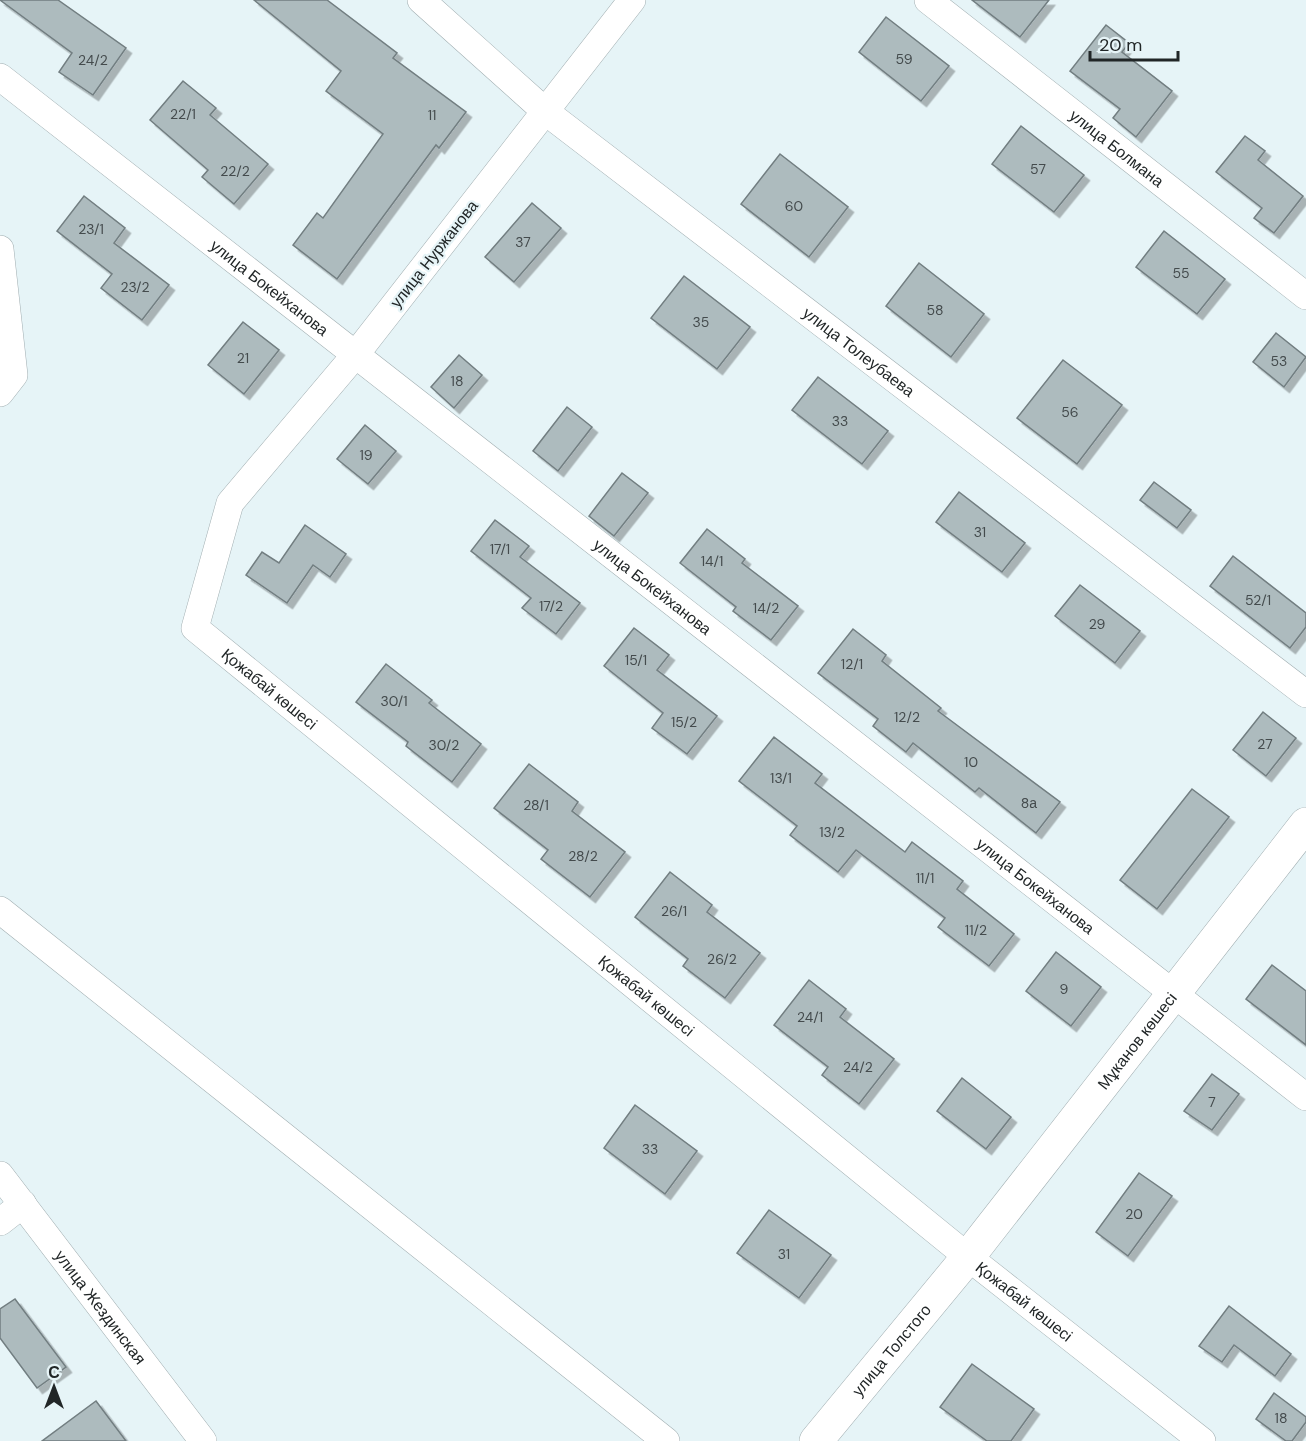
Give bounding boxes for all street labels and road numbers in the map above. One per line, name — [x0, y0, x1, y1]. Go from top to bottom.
street label: улица Болмана — [1065, 104, 1169, 192]
street label: улица Нуржанова — [385, 196, 483, 312]
street label: улица Бокейханова — [206, 235, 333, 340]
street label: улица Толеубаева — [799, 302, 919, 401]
street label: улица Бокейханова — [589, 534, 716, 639]
street label: Қожабай көшесі — [217, 643, 322, 734]
street label: улица Бокейханова — [972, 833, 1099, 939]
street label: Қожабай көшесі — [594, 950, 699, 1041]
street label: Мұканов көшесі — [1092, 988, 1181, 1093]
street label: улица Жездинская — [50, 1246, 151, 1368]
street label: Қожабай көшесі — [972, 1257, 1077, 1346]
street label: улица Толстого — [847, 1300, 935, 1400]

